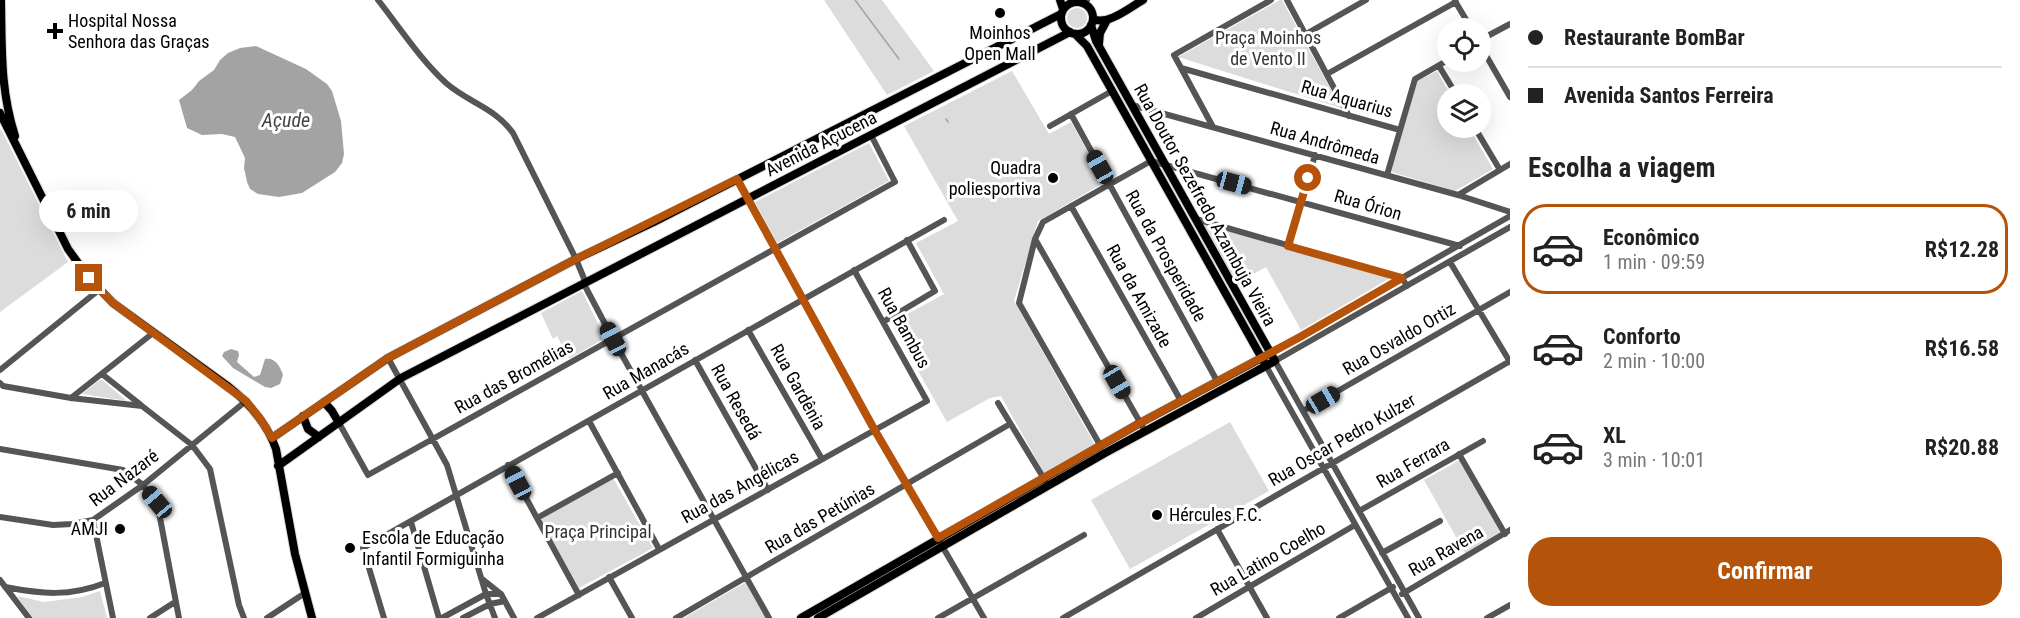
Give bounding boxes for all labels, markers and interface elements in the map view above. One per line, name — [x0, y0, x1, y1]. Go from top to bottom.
marker: Moinhos Open Mall — [993, 6, 1007, 20]
place label: Hospital Nossa Senhora das Graças — [68, 10, 210, 52]
map controls — [1437, 18, 1491, 138]
button: locate — [1437, 18, 1491, 72]
marker: Hospital Nossa Senhora das Graças — [46, 22, 64, 40]
place label: Moinhos Open Mall — [964, 22, 1036, 64]
text: Restaurante BomBar — [1564, 25, 1745, 50]
park label: Praça Moinhos de Vento II — [1215, 27, 1321, 69]
street label: Rua Aquarius — [1299, 75, 1395, 122]
street label: Rua Doutor Sezefredo Azambuja Vieira — [1130, 80, 1281, 330]
text: Avenida Santos Ferreira — [1564, 83, 1774, 108]
button: layers — [1437, 84, 1491, 138]
street label: Avenida Açucena — [762, 107, 880, 181]
water label: Açude — [261, 108, 310, 132]
street label: Rua Andrômeda — [1268, 117, 1382, 168]
car — [1083, 147, 1117, 187]
text: Escolha a viagem — [1528, 152, 1716, 184]
place label: Quadra poliesportiva — [949, 157, 1041, 199]
route start — [1294, 164, 1321, 191]
car — [1214, 170, 1254, 196]
marker: Quadra poliesportiva — [1046, 171, 1060, 185]
street label: Rua Órion — [1332, 185, 1404, 224]
street label: Rua da Prosperidade — [1122, 186, 1211, 325]
callout: 6 min — [40, 191, 138, 233]
text: 6 min — [66, 199, 111, 223]
icon: car — [1531, 222, 1585, 276]
text: Econômico — [1603, 225, 1699, 250]
text: R$12.28 — [1925, 237, 1999, 262]
street label: Rua da Amizade — [1102, 241, 1176, 351]
text: 1 min · 09:59 — [1603, 250, 1705, 274]
route end — [75, 264, 102, 291]
street label: Rua Bambus — [874, 284, 935, 372]
street label: Rua Osvaldo Ortiz — [1339, 298, 1459, 379]
car — [597, 319, 629, 359]
icon: car — [1531, 321, 1585, 375]
text: Conforto — [1603, 324, 1681, 349]
street label: Rua das Bromélias — [451, 335, 577, 418]
text: R$16.58 — [1925, 336, 1999, 361]
street label: Rua Manacás — [599, 338, 692, 404]
street label: Rua Gardênia — [766, 340, 831, 433]
text: 2 min · 10:00 — [1603, 349, 1705, 373]
street label: Rua Resedá — [707, 360, 766, 443]
car — [1100, 362, 1134, 402]
car — [1303, 383, 1343, 417]
street label: Rua Oscar Pedro Kulzer — [1264, 389, 1420, 490]
icon: car — [1531, 420, 1585, 474]
text: XL — [1603, 423, 1626, 448]
street label: Rua Ferrara — [1372, 433, 1453, 492]
text: R$20.88 — [1925, 435, 1999, 460]
street label: Rua Nazaré — [85, 445, 162, 510]
street label: Rua das Angélicas — [677, 446, 802, 527]
text: 3 min · 10:01 — [1603, 448, 1705, 472]
car — [502, 463, 534, 503]
street label: Rua das Petúnias — [761, 478, 878, 557]
car — [139, 482, 175, 522]
place label: Hércules F.C. — [1169, 504, 1262, 525]
marker: Hércules F.C. — [1150, 508, 1164, 522]
street label: Rua Latino Coelho — [1207, 517, 1329, 600]
place label: AMJI — [71, 518, 108, 539]
park label: Praça Principal — [544, 521, 652, 542]
street label: Rua Ravena — [1405, 521, 1487, 580]
marker: AMJI — [113, 522, 127, 536]
place label: Escola de Educação Infantil Formiguinha — [362, 527, 504, 569]
button: Confirmar — [1528, 537, 2002, 606]
marker: Escola de Educação Infantil Formiguinha — [343, 541, 357, 555]

